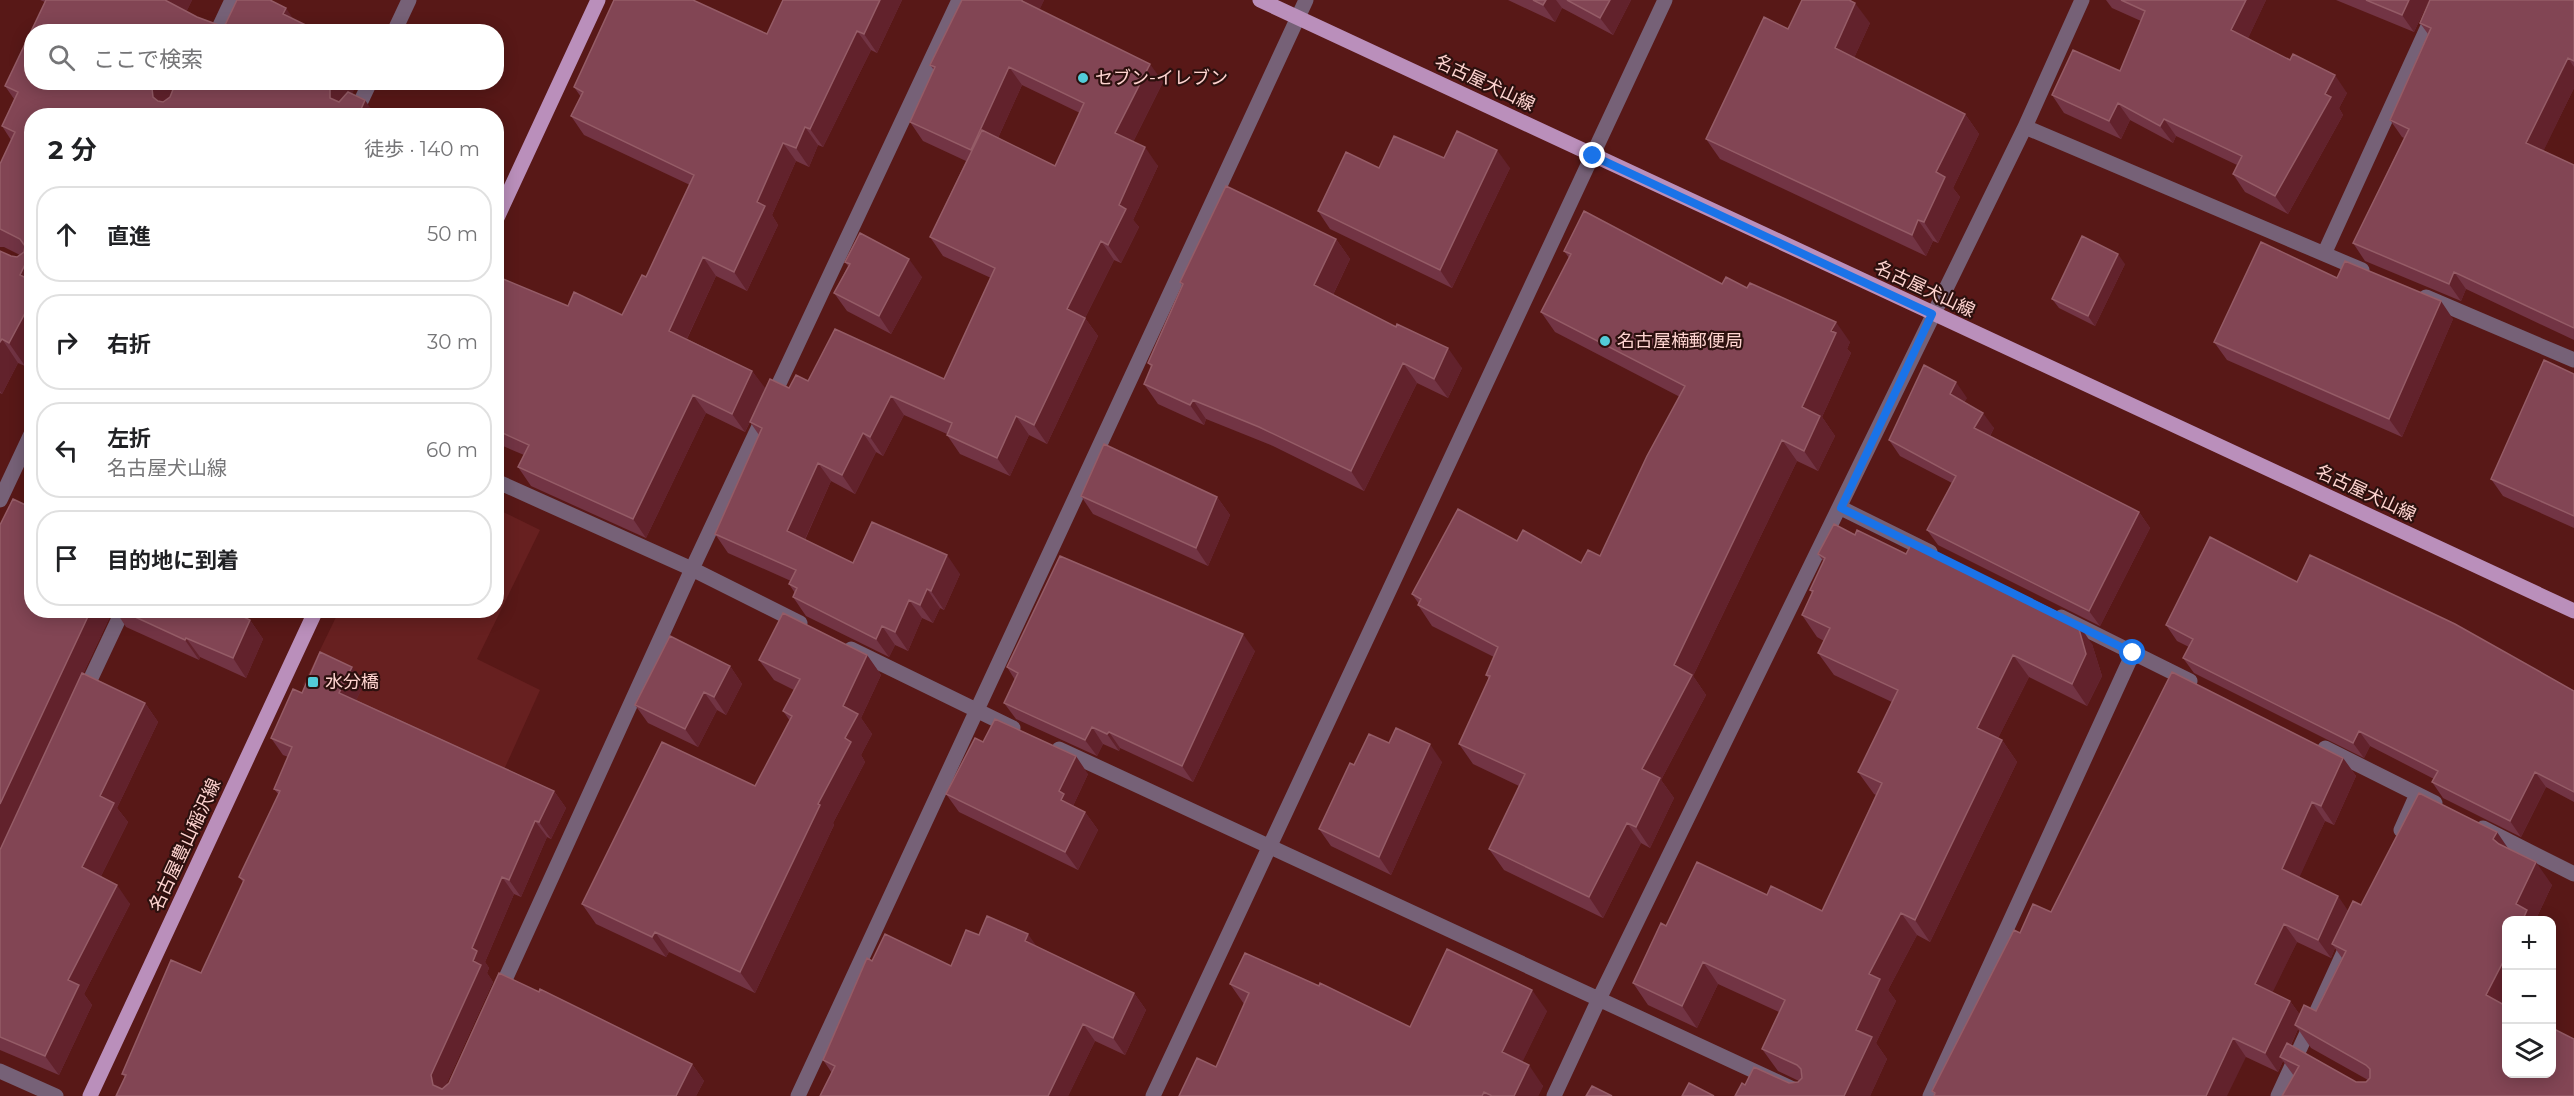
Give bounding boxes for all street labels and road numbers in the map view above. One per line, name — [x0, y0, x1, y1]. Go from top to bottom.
street label: 名古屋犬山線 — [1431, 50, 1539, 116]
street label: 名古屋犬山線 — [1871, 256, 1979, 322]
street label: 名古屋犬山線 — [2312, 460, 2420, 526]
street label: 名古屋豊山稲沢線 — [145, 775, 225, 915]

